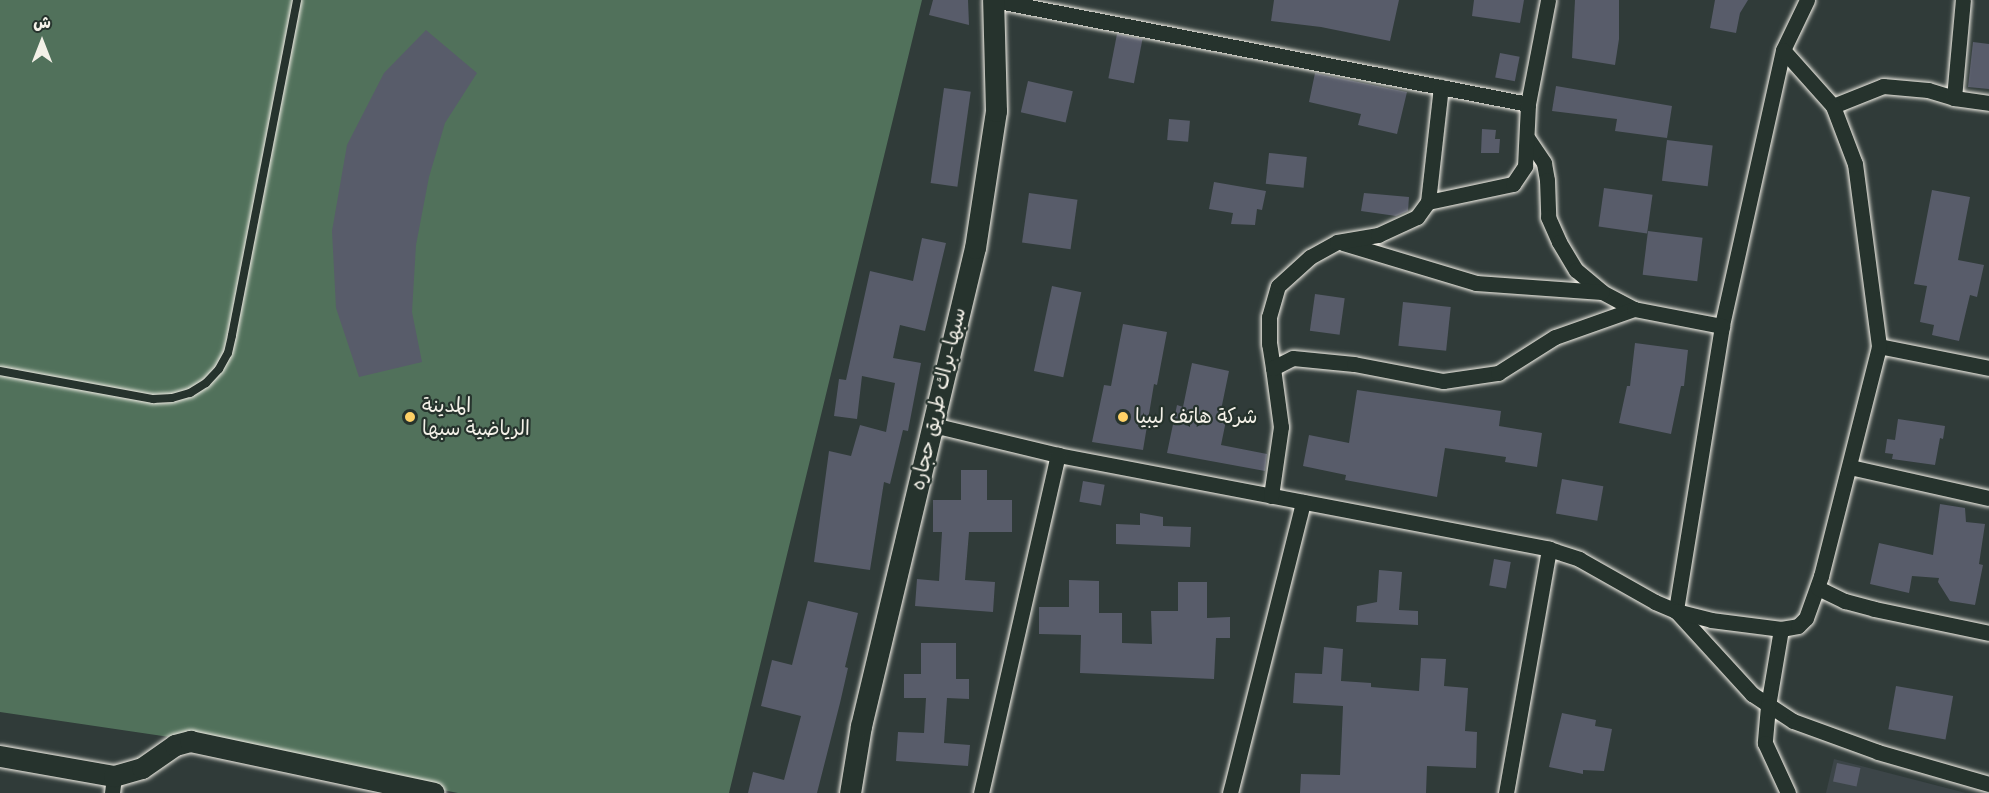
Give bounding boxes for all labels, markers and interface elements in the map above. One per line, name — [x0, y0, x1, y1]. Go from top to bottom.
north arrow — [12, 12, 72, 72]
text: ش — [33, 13, 51, 34]
street label: سبها-براك طريق حجاره — [906, 305, 972, 493]
place label: المدينة الرياضية سبها — [422, 394, 530, 441]
place label: شركة هاتف ليبيا — [1135, 405, 1258, 429]
marker: المدينة الرياضية سبها — [403, 410, 417, 424]
marker: شركة هاتف ليبيا — [1116, 410, 1130, 424]

